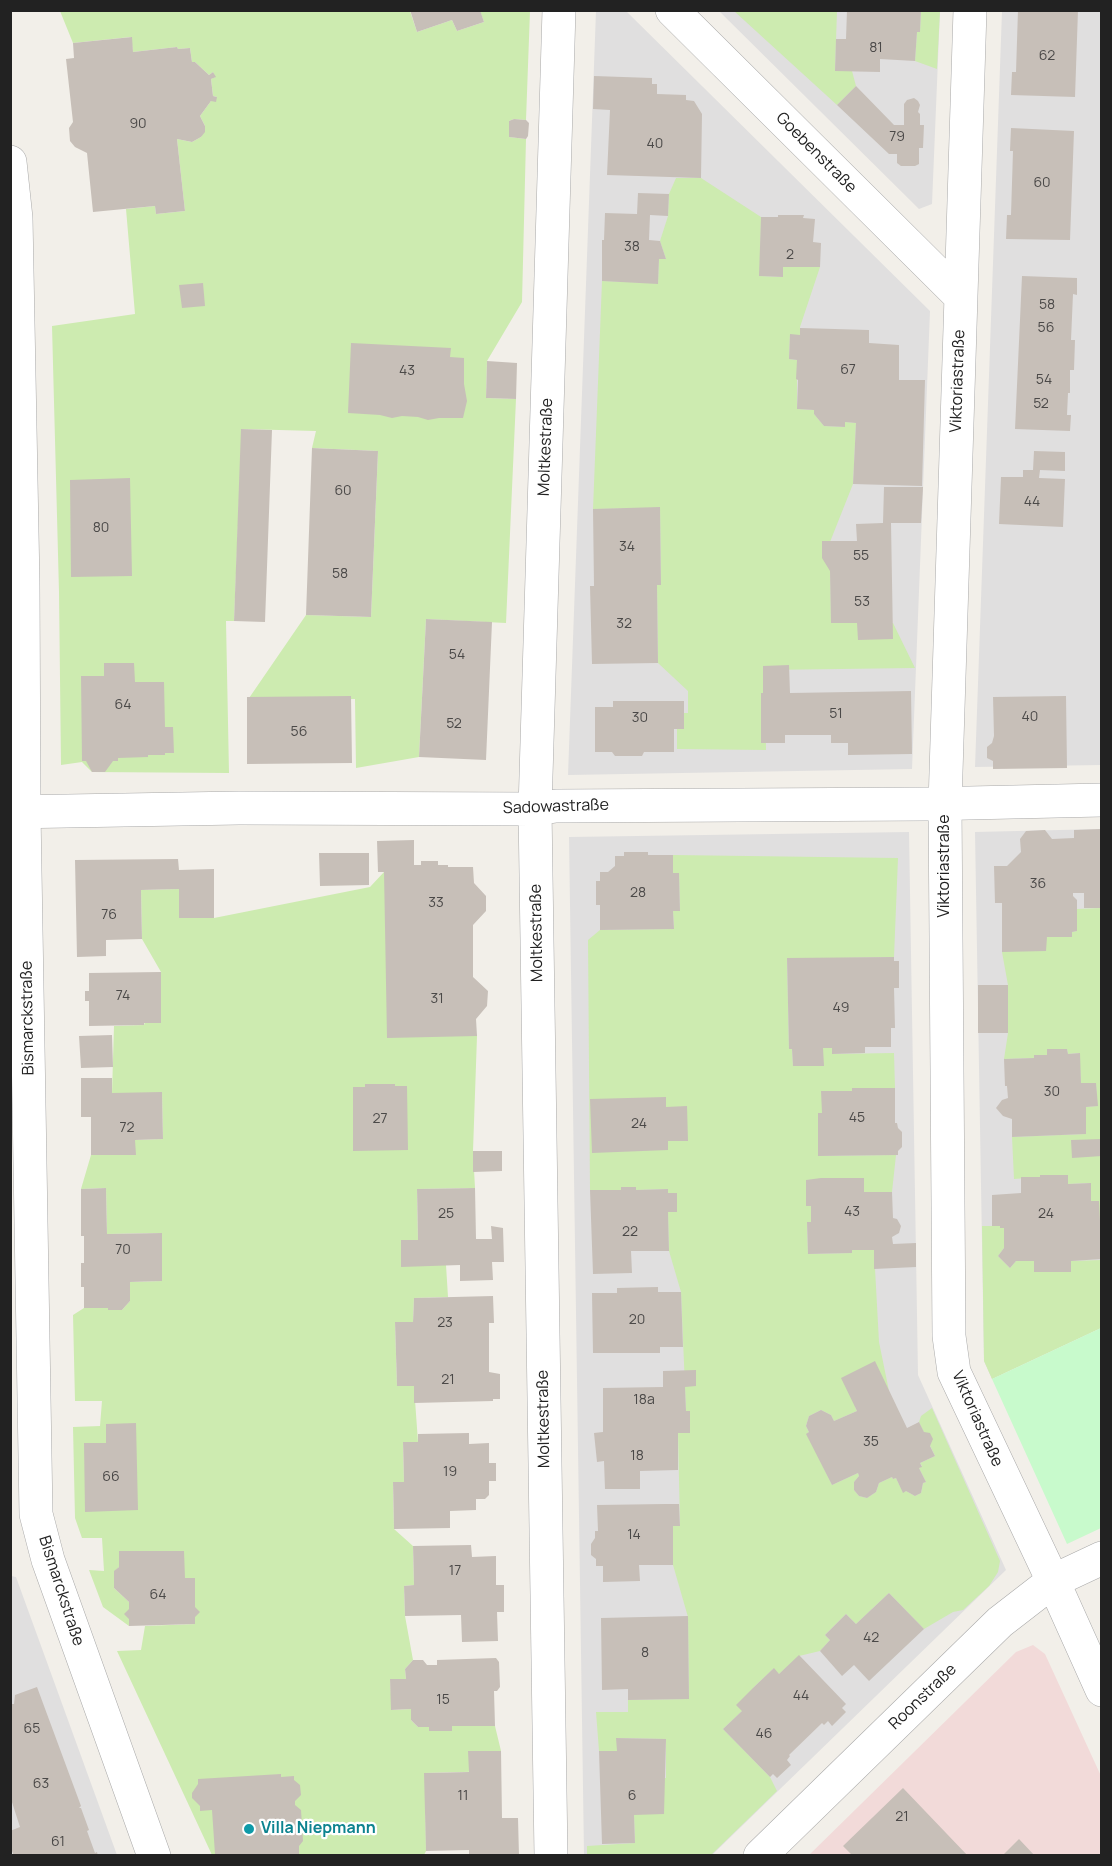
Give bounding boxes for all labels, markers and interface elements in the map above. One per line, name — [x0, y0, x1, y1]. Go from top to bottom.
house number: 81 — [869, 40, 883, 56]
house number: 62 — [1039, 48, 1055, 64]
street label: Goebenstraße — [772, 109, 860, 197]
house number: 90 — [129, 116, 147, 132]
house number: 79 — [889, 129, 905, 145]
house number: 40 — [647, 136, 663, 152]
house number: 60 — [1033, 175, 1051, 191]
house number: 38 — [624, 239, 640, 255]
house number: 2 — [786, 247, 794, 263]
house number: 58 — [1039, 297, 1055, 313]
house number: 56 — [1038, 320, 1054, 336]
street label: Viktoriastraße — [947, 329, 969, 433]
house number: 67 — [840, 362, 856, 378]
house number: 43 — [399, 363, 415, 379]
house number: 54 — [1036, 372, 1052, 388]
house number: 52 — [1033, 396, 1049, 412]
street label: Moltkestraße — [535, 398, 557, 496]
house number: 60 — [334, 483, 352, 499]
house number: 44 — [1024, 494, 1040, 510]
house number: 80 — [93, 520, 109, 536]
house number: 34 — [619, 539, 635, 555]
house number: 55 — [853, 548, 869, 564]
house number: 58 — [332, 566, 348, 582]
house number: 53 — [854, 594, 870, 610]
house number: 32 — [616, 616, 632, 632]
house number: 54 — [449, 647, 465, 663]
house number: 64 — [115, 697, 131, 713]
house number: 51 — [829, 706, 843, 722]
house number: 40 — [1022, 709, 1038, 725]
house number: 30 — [632, 710, 648, 726]
house number: 52 — [446, 716, 462, 732]
house number: 56 — [291, 724, 307, 740]
street label: Sadowastraße — [503, 796, 609, 818]
street label: Viktoriastraße — [935, 814, 955, 918]
house number: 36 — [1030, 876, 1046, 892]
street label: Moltkestraße — [527, 884, 547, 982]
house number: 28 — [630, 885, 646, 901]
house number: 33 — [428, 895, 444, 911]
house number: 76 — [101, 907, 117, 923]
street label: Bismarckstraße — [17, 960, 39, 1076]
house number: 74 — [116, 988, 130, 1004]
house number: 31 — [430, 991, 444, 1007]
house number: 49 — [833, 1000, 849, 1016]
house number: 30 — [1044, 1084, 1060, 1100]
house number: 45 — [849, 1110, 865, 1126]
house number: 27 — [372, 1111, 388, 1127]
house number: 24 — [631, 1116, 647, 1132]
house number: 72 — [119, 1120, 135, 1136]
house number: 43 — [844, 1204, 860, 1220]
house number: 25 — [438, 1206, 454, 1222]
house number: 24 — [1038, 1206, 1054, 1222]
house number: 22 — [622, 1224, 638, 1240]
house number: 70 — [115, 1242, 131, 1258]
house number: 20 — [629, 1312, 645, 1328]
house number: 23 — [437, 1315, 453, 1331]
street label: Viktoriastraße — [947, 1368, 1007, 1470]
street label: Moltkestraße — [534, 1370, 554, 1468]
house number: 21 — [441, 1372, 455, 1388]
house number: 18a — [633, 1392, 655, 1408]
house number: 35 — [863, 1434, 879, 1450]
house number: 18 — [630, 1448, 644, 1464]
house number: 19 — [443, 1464, 457, 1480]
house number: 66 — [102, 1469, 120, 1485]
house number: 14 — [627, 1527, 641, 1543]
street label: Bismarckstraße — [34, 1533, 88, 1649]
house number: 17 — [449, 1563, 461, 1579]
house number: 64 — [150, 1587, 166, 1603]
house number: 42 — [863, 1630, 879, 1646]
house number: 8 — [641, 1645, 649, 1661]
street label: Roonstraße — [885, 1660, 961, 1734]
house number: 44 — [793, 1688, 809, 1704]
house number: 15 — [436, 1692, 450, 1708]
house number: 65 — [24, 1721, 40, 1737]
house number: 46 — [756, 1726, 772, 1742]
house number: 63 — [33, 1776, 49, 1792]
house number: 11 — [458, 1788, 468, 1804]
house number: 6 — [628, 1788, 636, 1804]
house number: 21 — [895, 1809, 909, 1825]
place label: Villa Niepmann — [261, 1819, 376, 1839]
marker: Villa Niepmann — [242, 1822, 256, 1836]
house number: 61 — [51, 1834, 65, 1850]

